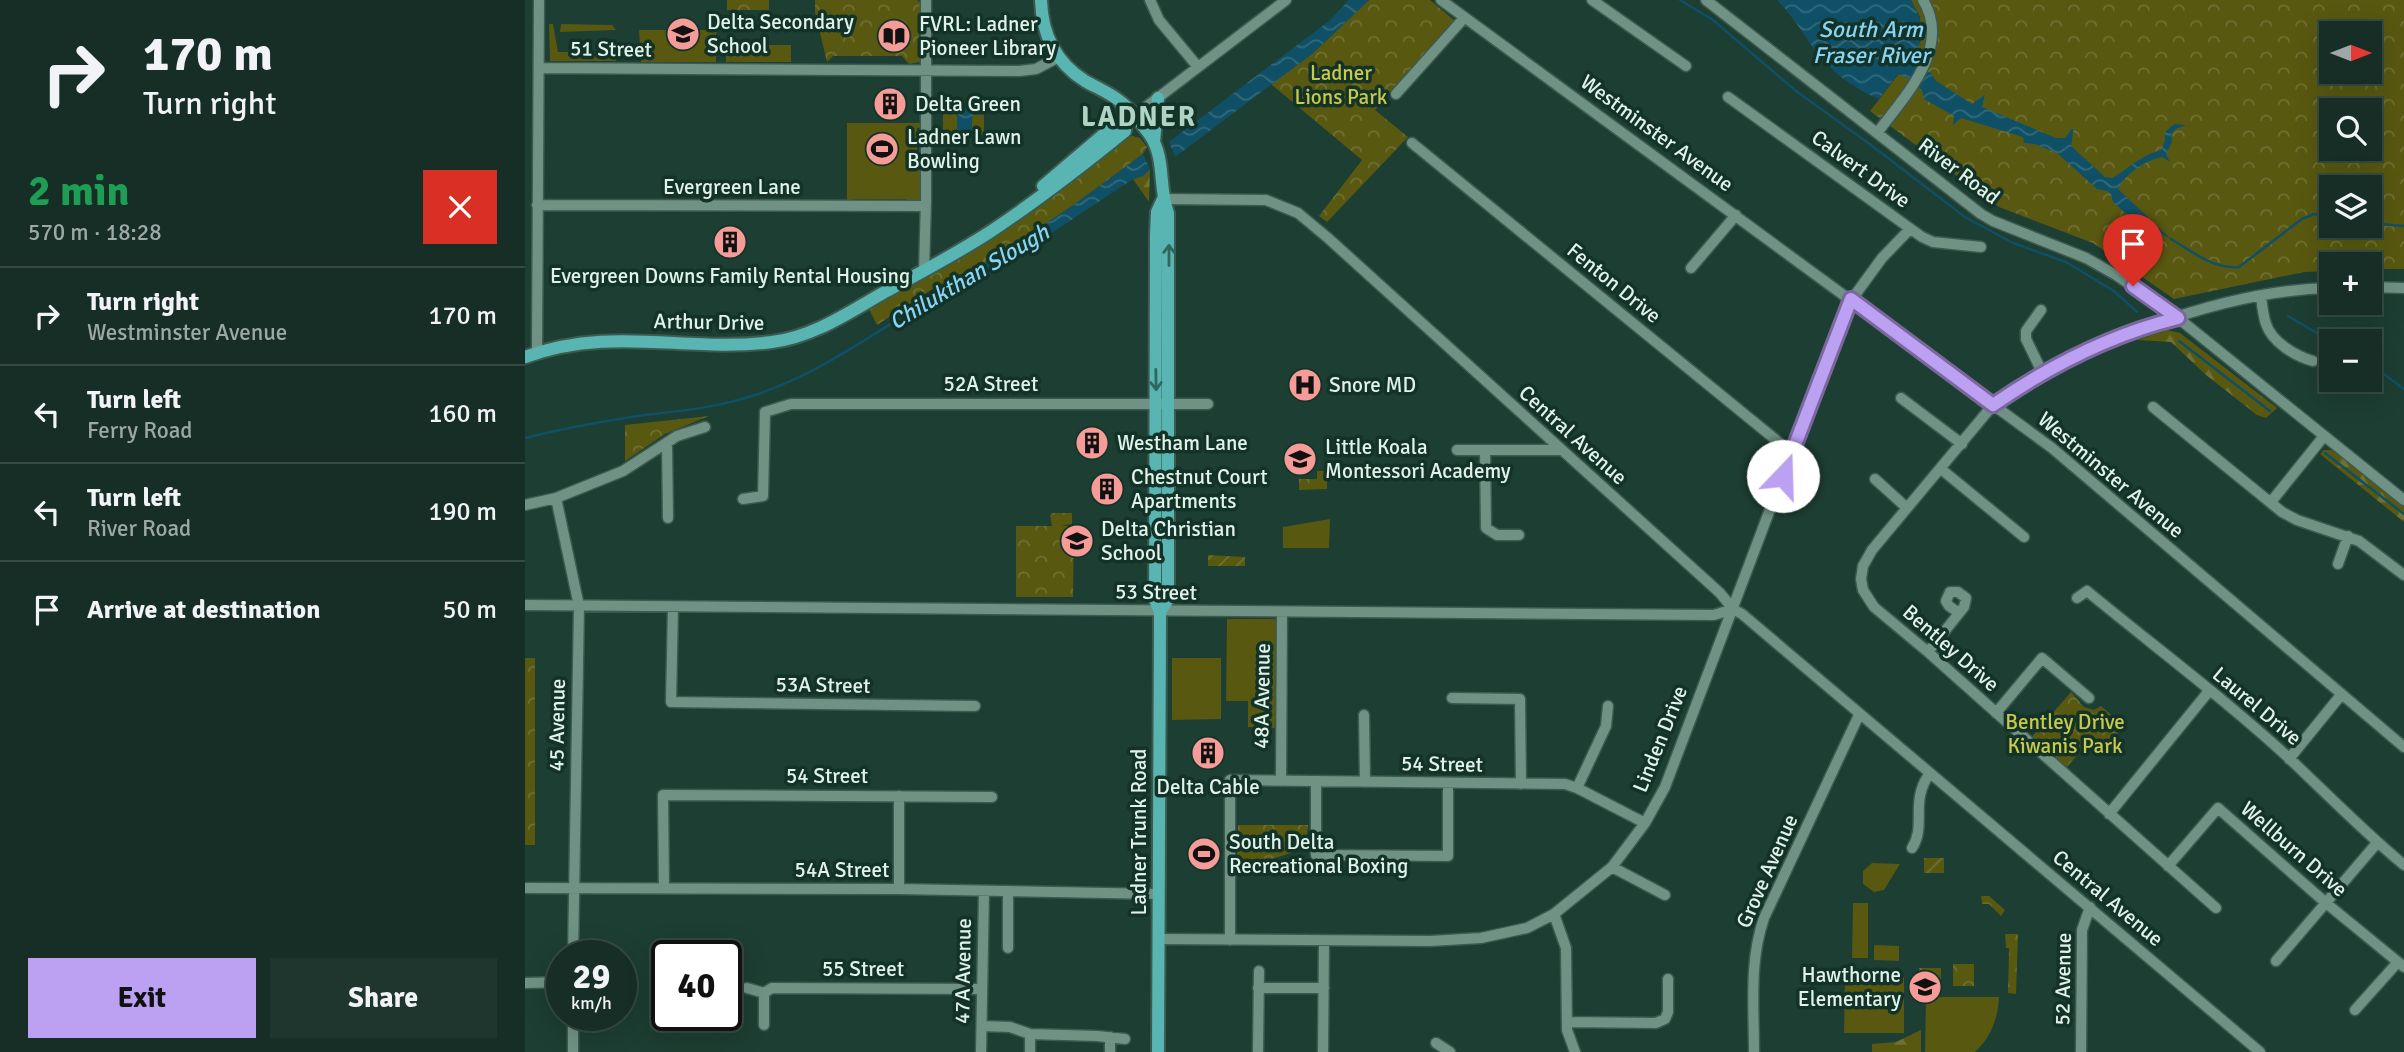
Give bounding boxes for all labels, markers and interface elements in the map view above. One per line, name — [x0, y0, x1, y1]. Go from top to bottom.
place label: Delta Secondary School — [707, 9, 854, 59]
place label: FVRL: Ladner Pioneer Library — [919, 11, 1056, 61]
school or university icon: Delta Secondary School — [664, 15, 702, 53]
water label: South Arm Fraser River — [1813, 15, 1933, 70]
library icon: FVRL: Ladner Pioneer Library — [875, 17, 913, 55]
north arrow — [2319, 21, 2382, 84]
map controls — [2319, 21, 2382, 392]
text: 170 m — [143, 24, 273, 84]
icon: right — [28, 28, 119, 119]
street label: 51 Street — [570, 35, 652, 63]
park label: Ladner Lions Park — [1295, 60, 1388, 110]
street label: Westminster Avenue — [1575, 69, 1739, 197]
text: Turn right — [143, 84, 276, 123]
building icon: Delta Green — [871, 85, 909, 123]
place label: Delta Green — [915, 91, 1021, 117]
button: search — [2319, 98, 2382, 161]
district label: LADNER — [1081, 100, 1197, 134]
place label: Ladner Lawn Bowling — [907, 124, 1022, 174]
street label: Calvert Drive — [1806, 124, 1916, 214]
sports icon: Ladner Lawn Bowling — [863, 130, 901, 168]
street label: River Road — [1913, 132, 2005, 210]
text: 2 min — [28, 166, 129, 217]
button: close — [423, 170, 497, 244]
street label: Evergreen Lane — [663, 174, 801, 200]
button: layers — [2319, 175, 2382, 238]
pin — [2103, 214, 2163, 286]
water label: Chilukthan Slough — [884, 217, 1056, 336]
text: 570 m · 18:28 — [28, 218, 162, 247]
building icon: Evergreen Downs Family Rental Housing — [711, 223, 749, 261]
icon: arrive — [2114, 225, 2152, 263]
street label: Fenton Drive — [1562, 237, 1666, 329]
one-way arrow — [1162, 243, 1176, 266]
button: + — [2319, 252, 2382, 315]
place label: Evergreen Downs Family Rental Housing — [550, 263, 910, 289]
text: Turn right — [87, 286, 199, 318]
icon: right — [28, 297, 66, 335]
text: 170 m — [428, 300, 497, 332]
street label: Arthur Drive — [653, 308, 765, 336]
text: Westminster Avenue — [87, 318, 287, 347]
button: − — [2319, 329, 2382, 392]
hospital icon: Snore MD — [1286, 366, 1324, 404]
one-way arrow — [1149, 368, 1163, 391]
street label: 52A Street — [944, 371, 1038, 397]
place label: Snore MD — [1329, 372, 1416, 398]
street label: Central Avenue — [1514, 380, 1632, 490]
text: Turn left — [87, 384, 181, 416]
icon: left — [28, 395, 66, 433]
text: 160 m — [428, 398, 497, 430]
street label: Westminster Avenue — [2033, 406, 2189, 544]
text: Ferry Road — [87, 416, 192, 445]
building icon: Westham Lane — [1073, 424, 1111, 462]
place label: Westham Lane — [1117, 430, 1248, 456]
place label: Little Koala Montessori Academy — [1325, 434, 1511, 484]
position arrow — [1746, 439, 1820, 513]
school or university icon: Little Koala Montessori Academy — [1281, 440, 1319, 478]
place label: Chestnut Court Apartments — [1131, 464, 1268, 514]
building icon: Chestnut Court Apartments — [1088, 470, 1126, 508]
text: Turn left — [87, 482, 181, 514]
icon: left — [28, 493, 66, 531]
text: 190 m — [428, 496, 497, 528]
text: River Road — [87, 514, 191, 543]
place label: Delta Christian School — [1101, 516, 1236, 566]
school or university icon: Delta Christian School — [1058, 522, 1096, 560]
street label: 53 Street — [1115, 578, 1197, 606]
icon: arrive — [28, 591, 66, 629]
text: Arrive at destination — [87, 594, 320, 626]
text: 50 m — [442, 594, 497, 626]
street label: Bentley Drive — [1897, 599, 2005, 697]
street label: 48A Avenue — [1248, 643, 1276, 749]
street label: Laurel Drive — [2207, 661, 2307, 751]
street label: 53A Street — [775, 671, 871, 699]
street label: 45 Avenue — [543, 678, 571, 772]
street label: Linden Drive — [1627, 682, 1693, 796]
park label: Bentley Drive Kiwanis Park — [2005, 709, 2125, 759]
building icon: Delta Cable — [1189, 734, 1227, 772]
street label: Ladner Trunk Road — [1126, 749, 1152, 915]
street label: 54 Street — [1401, 750, 1483, 778]
street label: 54 Street — [786, 763, 868, 789]
place label: Delta Cable — [1156, 774, 1260, 800]
street label: Wellburn Drive — [2235, 796, 2353, 902]
street label: Grove Avenue — [1730, 810, 1804, 932]
place label: South Delta Recreational Boxing — [1229, 829, 1408, 879]
sports icon: South Delta Recreational Boxing — [1185, 835, 1223, 873]
street label: Central Avenue — [2047, 844, 2169, 952]
street label: 54A Street — [795, 857, 889, 883]
street label: 47A Avenue — [949, 918, 977, 1024]
street label: 52 Avenue — [2049, 932, 2077, 1026]
speed limit sign: 40 — [651, 940, 742, 1031]
text: 29 — [573, 955, 610, 998]
street label: 55 Street — [822, 956, 904, 982]
button: Exit — [28, 958, 256, 1038]
button: Share — [270, 958, 497, 1038]
place label: Hawthorne Elementary — [1798, 962, 1901, 1012]
school or university icon: Hawthorne Elementary — [1906, 968, 1944, 1006]
text: km/h — [571, 992, 612, 1014]

